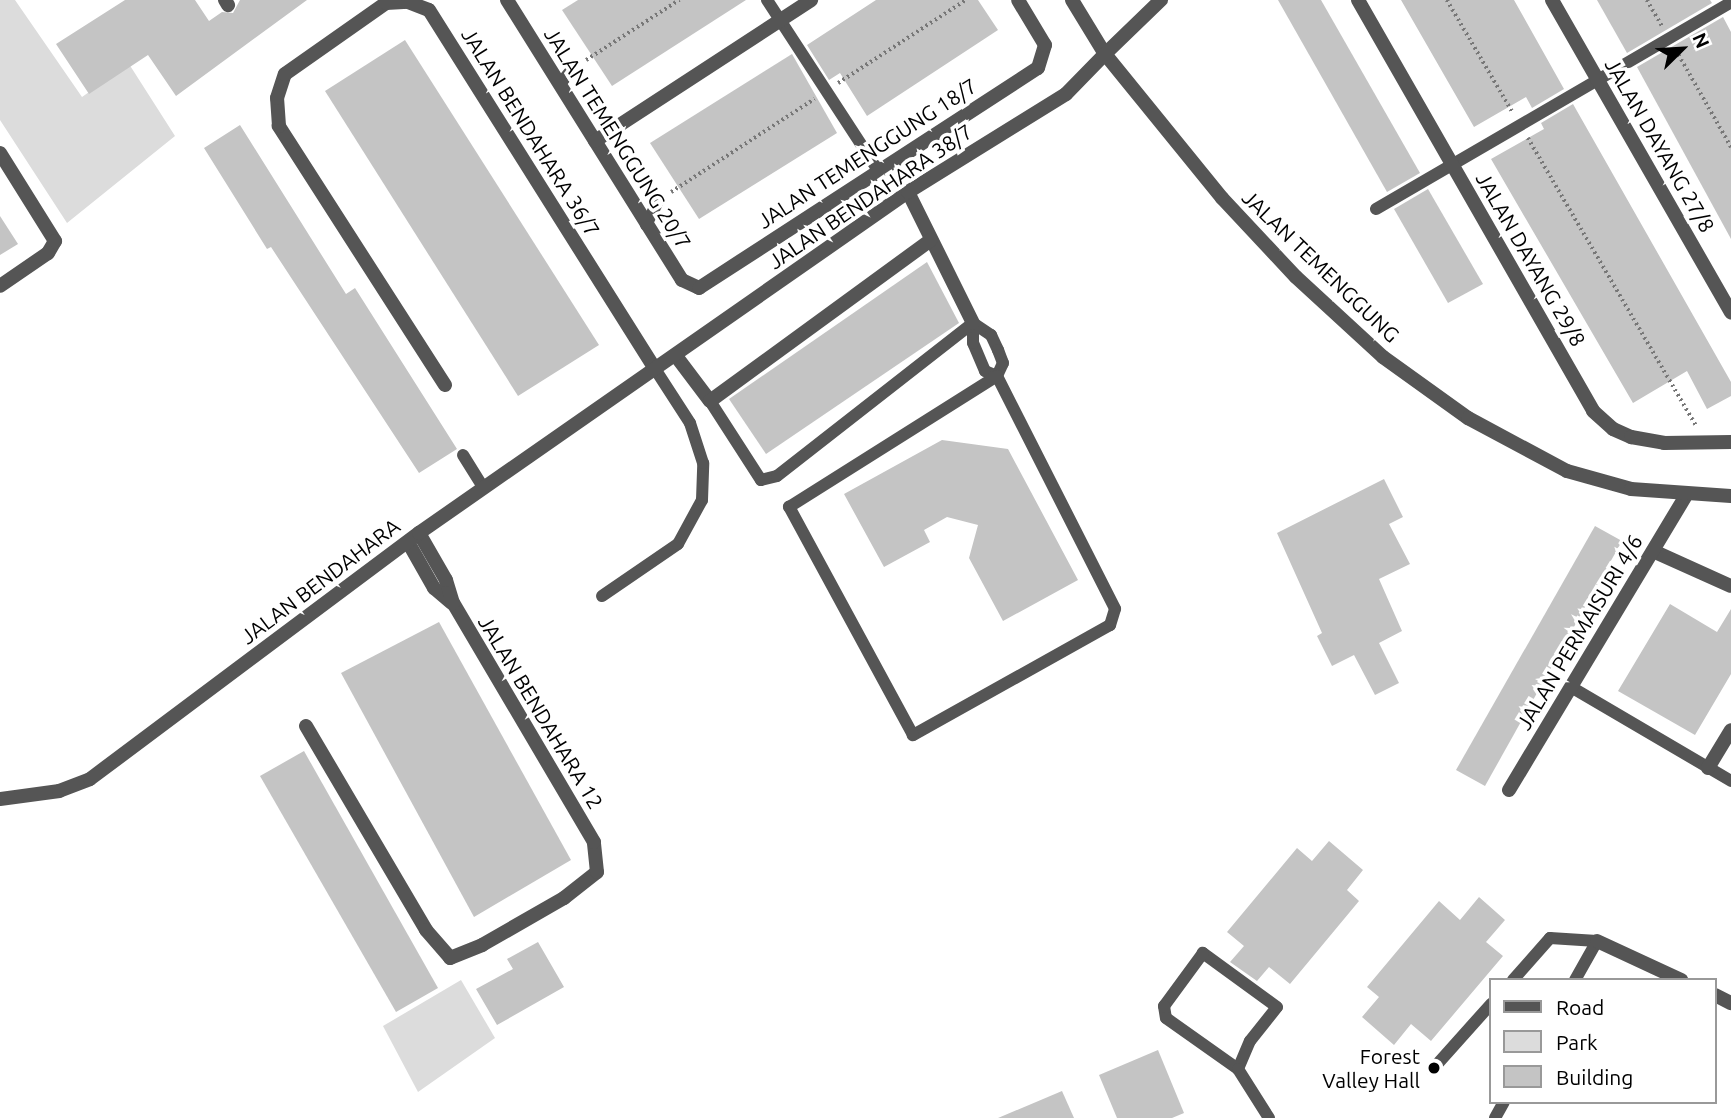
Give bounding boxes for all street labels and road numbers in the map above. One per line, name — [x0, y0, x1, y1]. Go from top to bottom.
street label: JALAN BENDAHARA 36/7 — [457, 23, 605, 241]
street label: JALAN TEMENGGUNG 20/7 — [539, 23, 697, 253]
street label: JALAN DAYANG 27/8 — [1600, 54, 1720, 236]
street label: JALAN TEMENGGUNG 18/7 — [753, 73, 981, 233]
street label: JALAN BENDAHARA 38/7 — [763, 118, 977, 274]
street label: JALAN DAYANG 29/8 — [1471, 168, 1591, 350]
street label: JALAN TEMENGGUNG — [1237, 185, 1405, 347]
street label: JALAN BENDAHARA — [235, 513, 405, 649]
street label: JALAN PERMAISURI 4/6 — [1511, 530, 1647, 734]
street label: JALAN BENDAHARA 12 — [473, 611, 609, 813]

